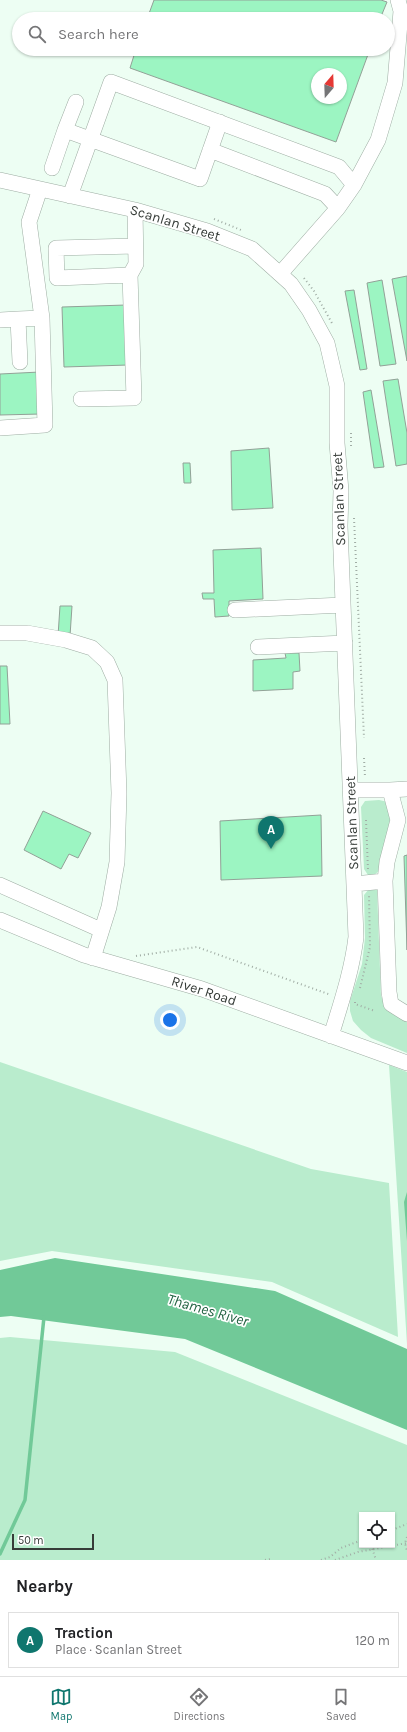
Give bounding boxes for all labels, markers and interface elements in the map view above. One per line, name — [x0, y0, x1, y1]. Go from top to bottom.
search box — [12, 12, 395, 56]
icon: search — [26, 23, 48, 45]
text: Search here — [58, 25, 139, 43]
north arrow — [311, 68, 347, 104]
street label: Scanlan Street — [128, 201, 222, 245]
street label: Scanlan Street — [329, 452, 349, 546]
street label: Scanlan Street — [342, 776, 362, 870]
pin: A — [258, 816, 284, 849]
street label: River Road — [169, 972, 239, 1010]
your location — [160, 1010, 180, 1030]
water label: Thames River — [165, 1290, 251, 1330]
map controls — [359, 1512, 395, 1548]
button: locate — [359, 1512, 395, 1548]
scale bar — [12, 1532, 94, 1551]
text: 50 m — [18, 1534, 44, 1547]
text: Nearby — [16, 1576, 73, 1596]
text: Traction — [55, 1624, 113, 1642]
text: A — [26, 1633, 34, 1648]
text: 120 m — [355, 1633, 390, 1648]
text: Place · Scanlan Street — [55, 1642, 182, 1657]
tab: Map — [50, 1686, 72, 1723]
tab: Directions — [173, 1686, 225, 1723]
tab: Saved — [326, 1686, 357, 1723]

